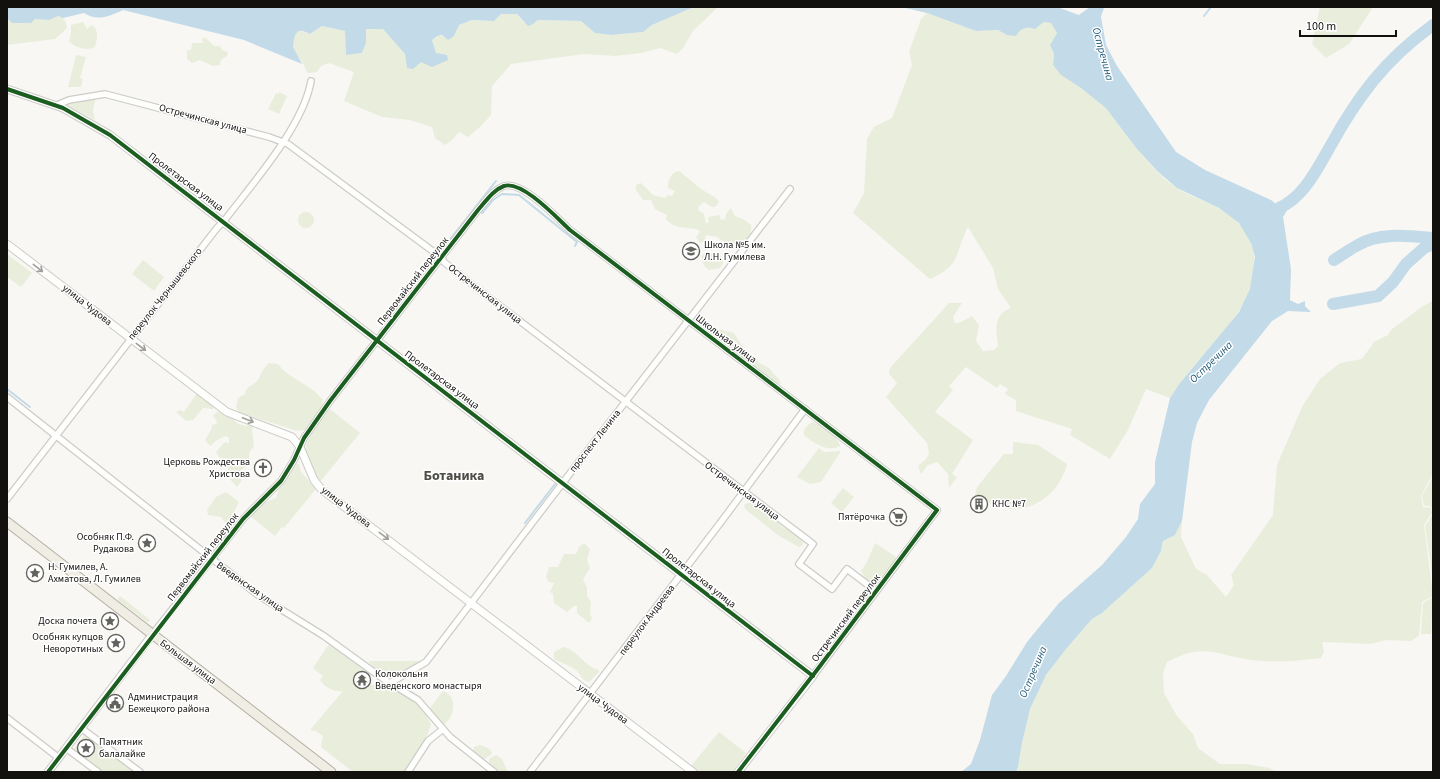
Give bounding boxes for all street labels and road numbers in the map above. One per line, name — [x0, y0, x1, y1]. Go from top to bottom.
street label: Остречинская улица — [158, 101, 248, 137]
street label: Пролетарская улица — [146, 149, 226, 215]
street label: Первомайский переулок — [374, 234, 452, 328]
street label: переулок Чернышевского — [125, 245, 205, 343]
street label: Остречинская улица — [445, 261, 525, 327]
street label: улица Чудова — [59, 281, 115, 329]
street label: Школьная улица — [693, 311, 759, 367]
street label: Пролетарская улица — [402, 347, 482, 413]
street label: проспект Ленина — [566, 407, 624, 475]
street label: Остречинская улица — [702, 458, 782, 524]
street label: улица Чудова — [318, 483, 374, 531]
street label: Первомайский переулок — [164, 510, 242, 604]
street label: Пролетарская улица — [659, 545, 739, 611]
street label: Введенская улица — [213, 558, 287, 616]
street label: Остречинский переулок — [808, 571, 884, 665]
street label: переулок Андреева — [616, 582, 678, 658]
street label: Большая улица — [157, 636, 219, 688]
street label: улица Чудова — [575, 680, 631, 728]

